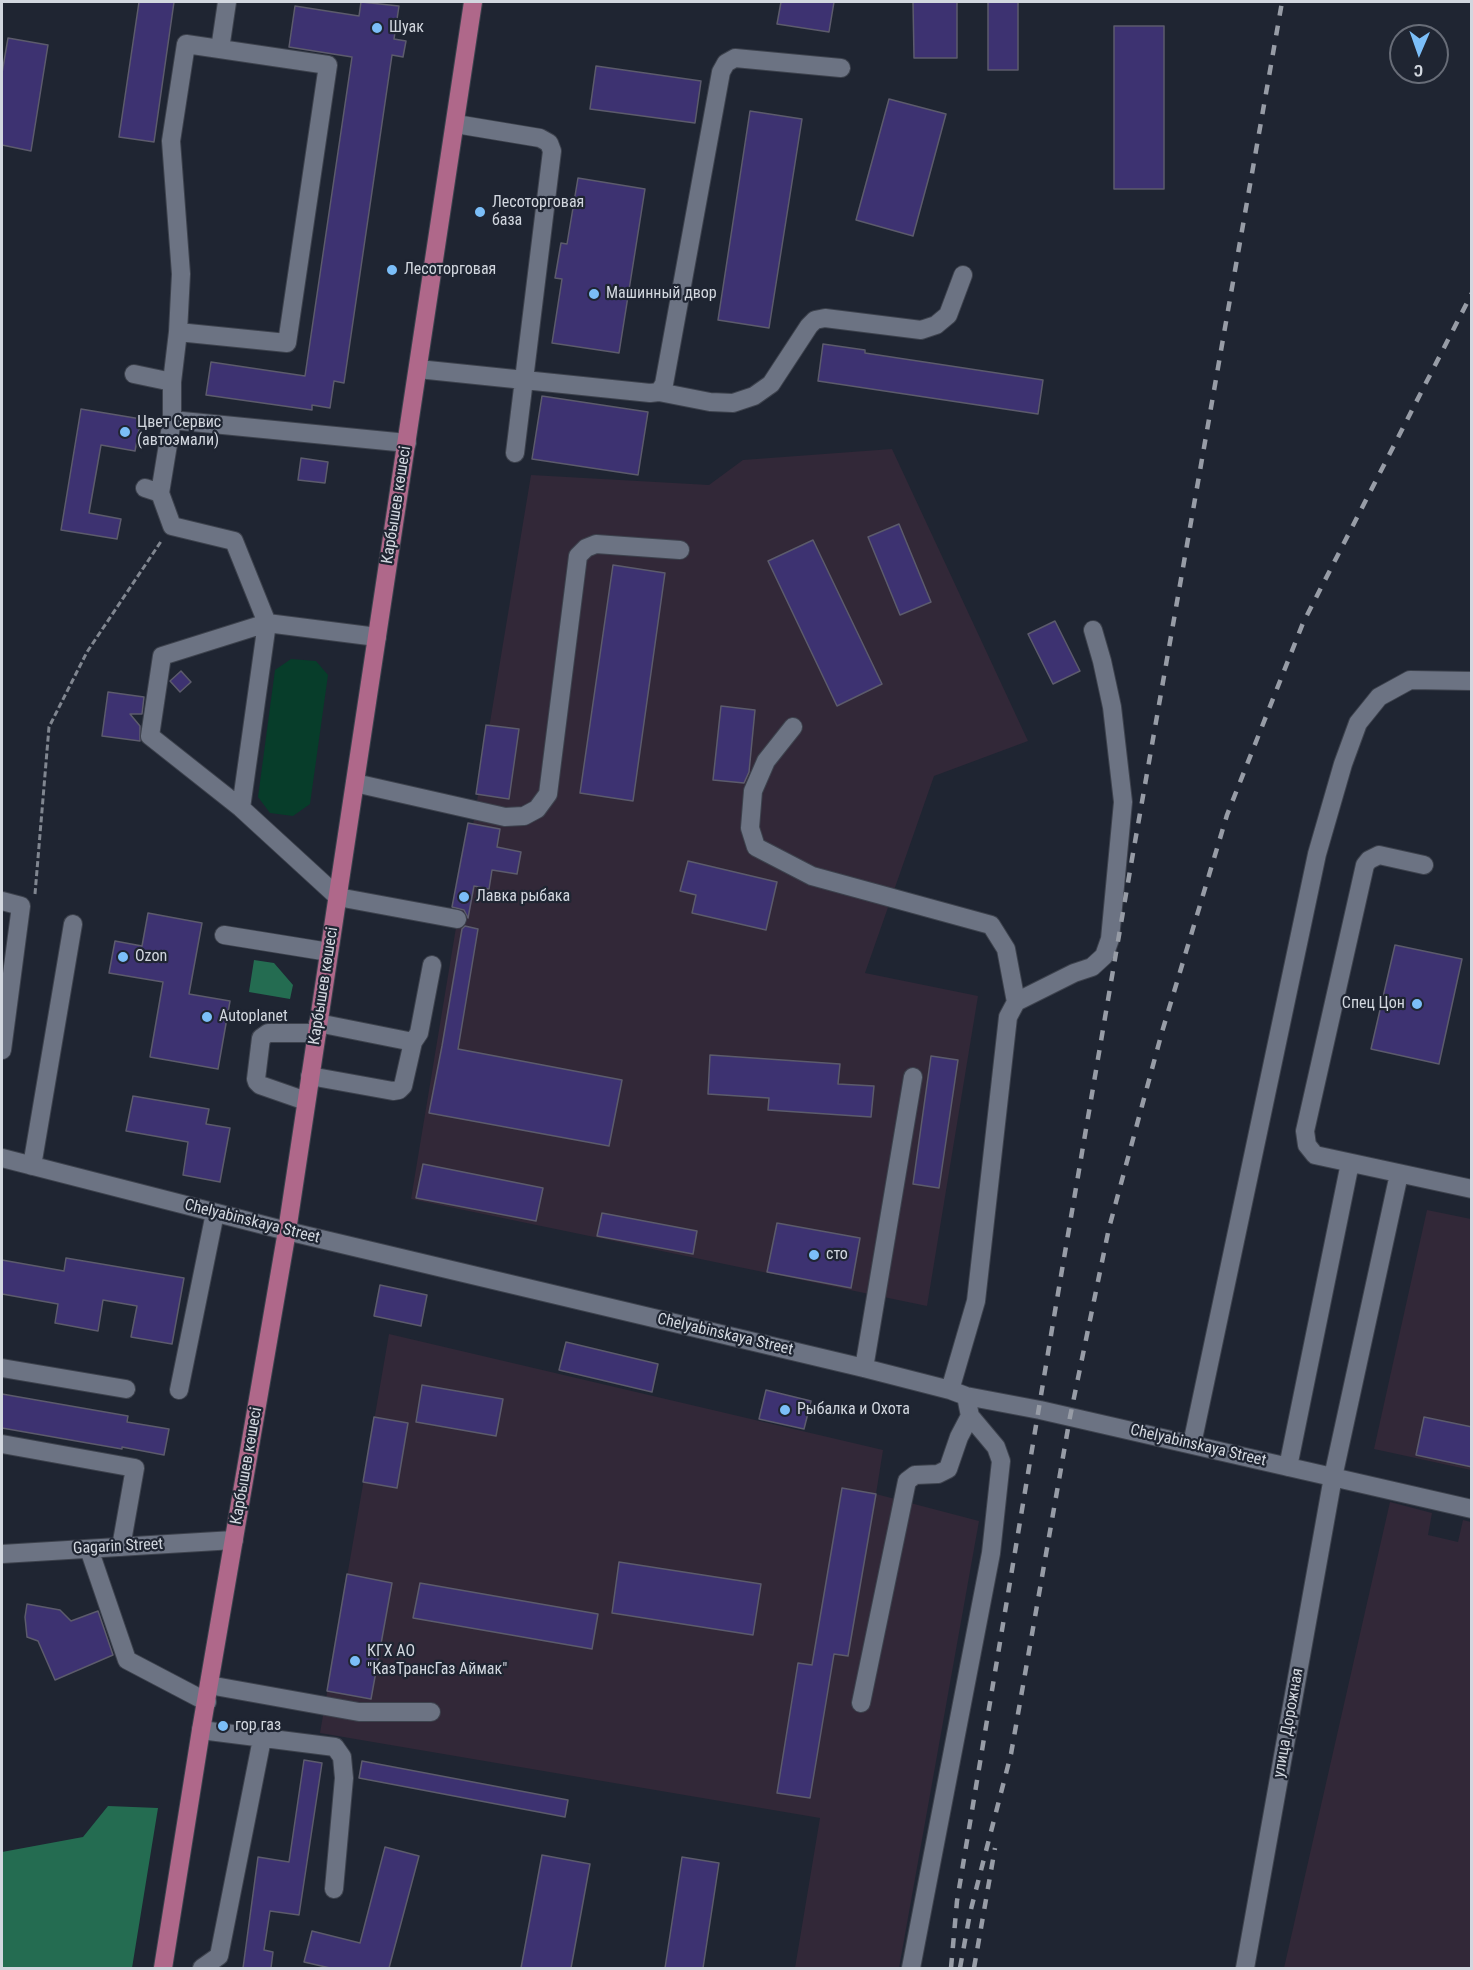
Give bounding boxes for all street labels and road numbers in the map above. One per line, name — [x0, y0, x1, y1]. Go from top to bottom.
street label: Карбышев көшесі — [378, 445, 416, 565]
street label: Карбышев көшесі — [305, 926, 343, 1046]
street label: Chelyabinskaya Street — [182, 1196, 322, 1248]
street label: Chelyabinskaya Street — [655, 1310, 795, 1360]
street label: Карбышев көшесі — [227, 1406, 267, 1526]
street label: Chelyabinskaya Street — [1128, 1421, 1268, 1471]
street label: Gagarin Street — [72, 1535, 164, 1559]
street label: улица Дорожная — [1270, 1667, 1308, 1779]

